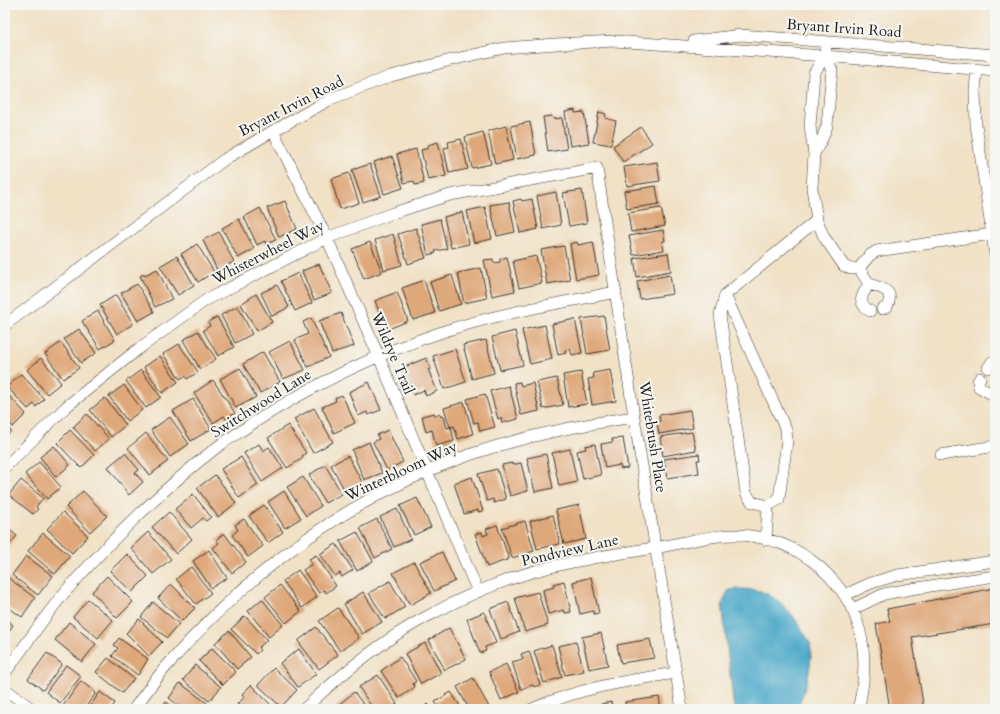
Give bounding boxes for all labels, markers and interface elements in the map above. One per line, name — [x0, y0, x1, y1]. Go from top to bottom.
street label: Bryant Irvin Road — [786, 14, 902, 42]
street label: Bryant Irvin Road — [235, 71, 347, 141]
street label: Whisterwheel Way — [207, 215, 328, 289]
street label: Wildrye Trail — [366, 308, 419, 397]
street label: Switchwood Lane — [207, 364, 315, 442]
street label: Whitebrush Place — [634, 379, 672, 494]
street label: Winterbloom Way — [341, 436, 461, 506]
street label: Pondview Lane — [519, 529, 621, 571]

